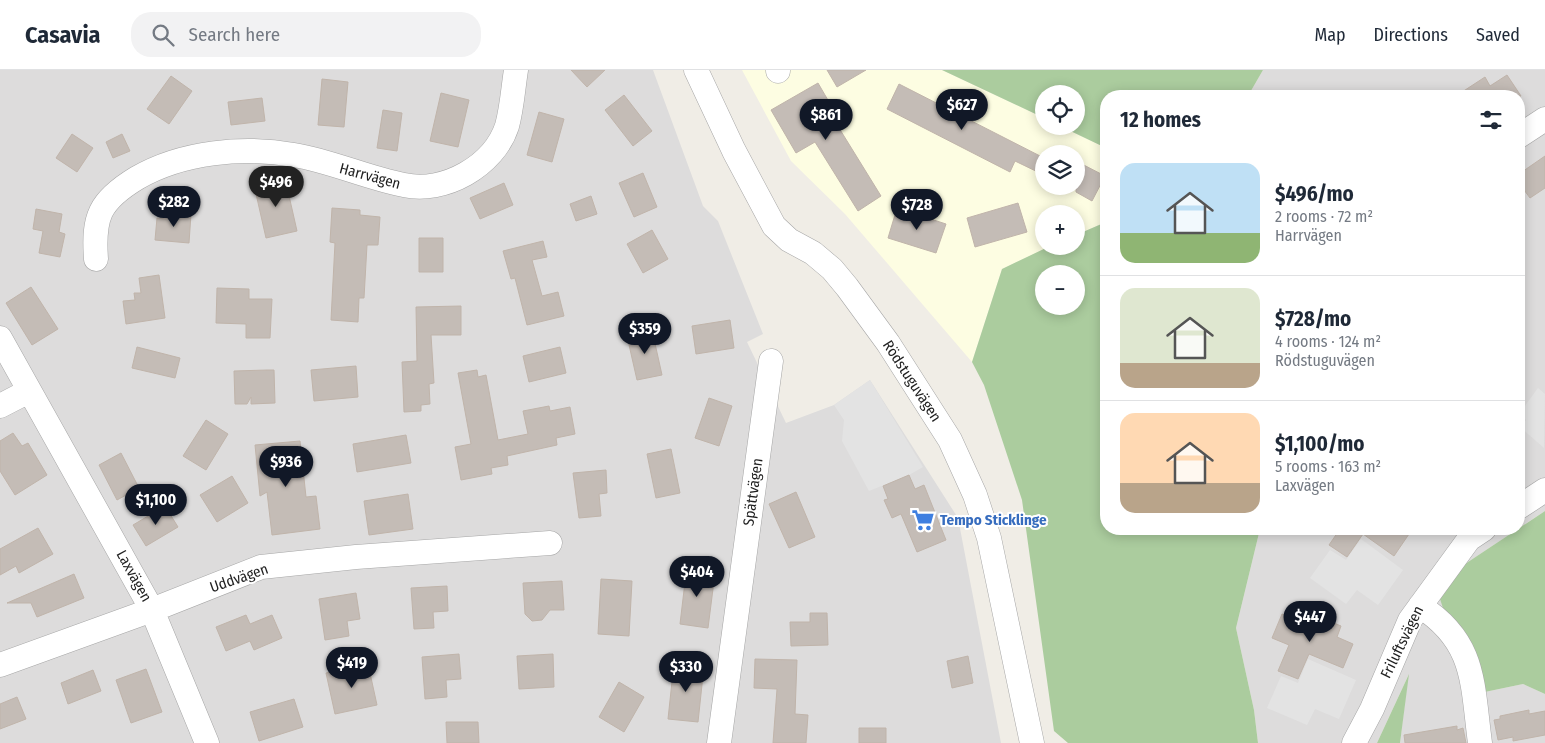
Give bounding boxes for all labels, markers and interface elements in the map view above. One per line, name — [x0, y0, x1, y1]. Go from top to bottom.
search box — [131, 12, 481, 57]
text: Casavia — [25, 21, 101, 49]
icon: search — [149, 21, 177, 49]
text: Search here — [189, 23, 280, 46]
text: Map — [1314, 24, 1346, 46]
text: Directions — [1374, 24, 1448, 46]
text: Saved — [1476, 24, 1520, 46]
map controls — [1035, 85, 1085, 315]
button: locate — [1035, 85, 1085, 135]
pin: $627 — [932, 88, 992, 131]
text: $627 — [947, 95, 977, 114]
pin: $861 — [796, 98, 856, 141]
text: $861 — [811, 105, 841, 124]
icon: filters — [1477, 106, 1505, 134]
text: 12 homes — [1120, 107, 1201, 133]
button: layers — [1035, 145, 1085, 195]
street label: Harrvägen — [337, 159, 403, 193]
pin: $496 — [246, 166, 306, 208]
text: $496 — [260, 172, 292, 191]
text: $496/mo — [1275, 181, 1354, 207]
icon: home — [1160, 183, 1220, 243]
pin: $282 — [144, 186, 204, 228]
pin: $728 — [887, 189, 947, 231]
text: $282 — [159, 192, 190, 211]
text: $728 — [902, 195, 932, 214]
button: + — [1035, 205, 1085, 255]
text: 2 rooms · 72 m² — [1275, 207, 1373, 226]
text: Harrvägen — [1275, 226, 1342, 245]
button: − — [1035, 265, 1085, 315]
text: $728/mo — [1275, 306, 1351, 332]
icon: home — [1160, 308, 1220, 368]
pin: $359 — [615, 312, 675, 355]
text: $359 — [629, 319, 661, 338]
text: 4 rooms · 124 m² — [1275, 332, 1381, 351]
street label: Rödstuguvägen — [879, 337, 945, 425]
text: Rödstuguvägen — [1275, 351, 1375, 370]
text: $1,100/mo — [1275, 431, 1364, 457]
icon: home — [1160, 433, 1220, 493]
pin: $936 — [256, 446, 316, 488]
text: $936 — [270, 452, 302, 471]
street label: Spättvägen — [739, 457, 767, 527]
text: 5 rooms · 163 m² — [1275, 457, 1381, 476]
text: Laxvägen — [1275, 476, 1335, 495]
pin: $1,100 — [115, 484, 197, 526]
text: $1,100 — [136, 490, 176, 509]
supermarket icon: Tempo Sticklinge — [910, 507, 936, 533]
place label: Tempo Sticklinge — [940, 511, 1047, 529]
street label: Laxvägen — [112, 547, 156, 605]
pin: $404 — [667, 556, 727, 598]
street label: Uddvägen — [207, 560, 271, 596]
text: $404 — [680, 562, 714, 581]
pin: $447 — [1280, 600, 1340, 643]
street label: Friluftsvägen — [1377, 603, 1427, 681]
text: $447 — [1295, 607, 1325, 626]
pin: $419 — [322, 646, 382, 689]
pin: $330 — [656, 650, 716, 693]
text: $419 — [337, 653, 367, 672]
text: $330 — [670, 657, 702, 676]

